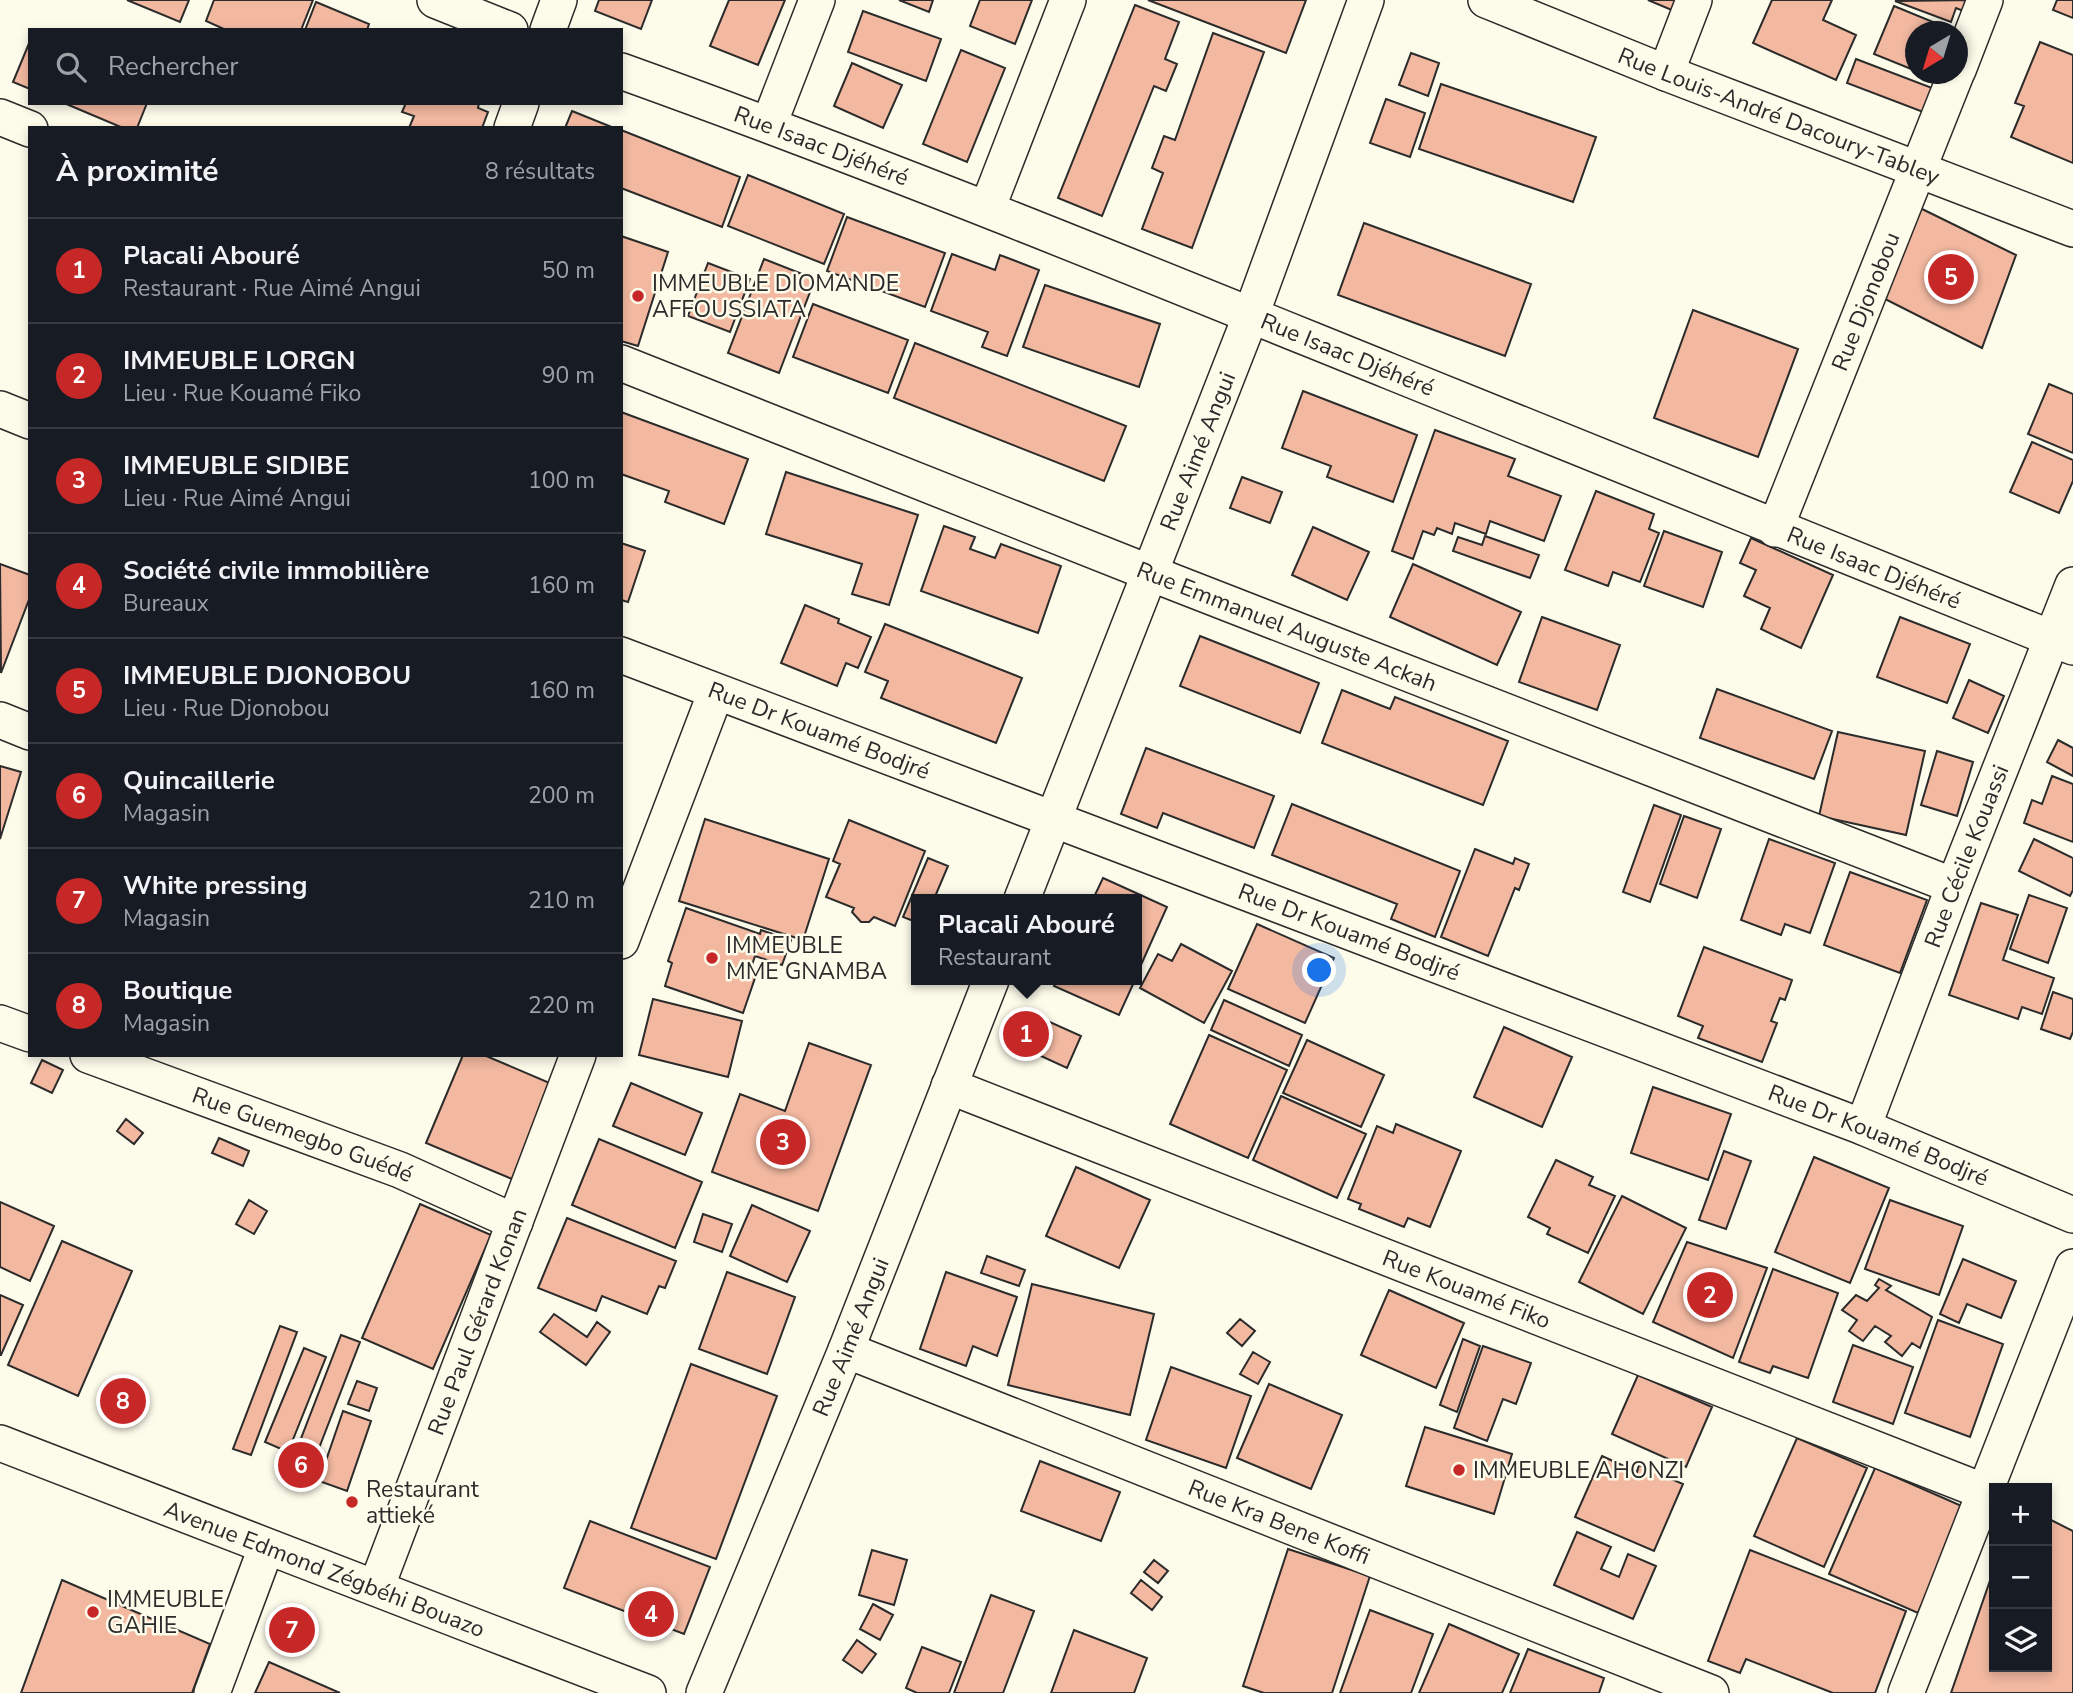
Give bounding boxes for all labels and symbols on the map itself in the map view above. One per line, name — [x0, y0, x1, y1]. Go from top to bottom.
north arrow — [1905, 21, 1968, 84]
street label: Rue Louis-André Dacoury-Tabley — [1613, 40, 1944, 192]
street label: Rue Isaac Djéhéré — [730, 98, 914, 193]
street label: Rue Djonobou — [1824, 227, 1907, 375]
pin: 5 — [1928, 251, 1974, 303]
place label: IMMEUBLE DIOMANDE AFFOUSSIATA — [652, 268, 899, 325]
marker: IMMEUBLE DIOMANDE AFFOUSSIATA — [630, 288, 646, 304]
street label: Rue Isaac Djéhéré — [1256, 305, 1439, 403]
street label: Rue Aimé Angui — [1152, 367, 1243, 535]
street label: Rue Isaac Djéhéré — [1782, 519, 1966, 616]
street label: Rue Emmanuel Auguste Ackah — [1132, 554, 1441, 699]
street label: Rue Dr Kouamé Bodjré — [704, 674, 935, 787]
street label: Rue Cécile Kouassi — [1917, 760, 2016, 952]
street label: Rue Dr Kouamé Bodjré — [1234, 875, 1465, 988]
place label: IMMEUBLE MME GNAMBA — [726, 930, 887, 987]
marker: IMMEUBLE MME GNAMBA — [704, 950, 720, 966]
your location — [1302, 953, 1336, 987]
pin: 1 — [1003, 1008, 1049, 1060]
street label: Rue Dr Kouamé Bodjré — [1764, 1077, 1993, 1193]
street label: Rue Guemegbo Guédé — [188, 1079, 418, 1190]
pin: 3 — [760, 1116, 806, 1168]
street label: Rue Paul Gérard Konan — [420, 1204, 534, 1439]
street label: Rue Kouamé Fiko — [1378, 1242, 1555, 1336]
street label: Rue Aimé Angui — [805, 1253, 896, 1421]
pin: 2 — [1687, 1269, 1733, 1321]
pin: 8 — [100, 1375, 146, 1427]
pin: 6 — [278, 1439, 324, 1491]
place label: IMMEUBLE AHONZI — [1473, 1455, 1684, 1486]
marker: IMMEUBLE AHONZI — [1451, 1462, 1467, 1478]
street label: Rue Kra Bene Koffi — [1184, 1472, 1375, 1572]
place label: Restaurant attieké — [366, 1474, 480, 1531]
street label: Avenue Edmond Zégbéhi Bouazo — [159, 1493, 489, 1645]
marker: Restaurant attieké — [344, 1494, 360, 1510]
place label: IMMEUBLE GAHIE — [107, 1584, 224, 1641]
pin: 4 — [628, 1588, 674, 1640]
marker: IMMEUBLE GAHIE — [85, 1604, 101, 1620]
pin: 7 — [269, 1604, 315, 1656]

